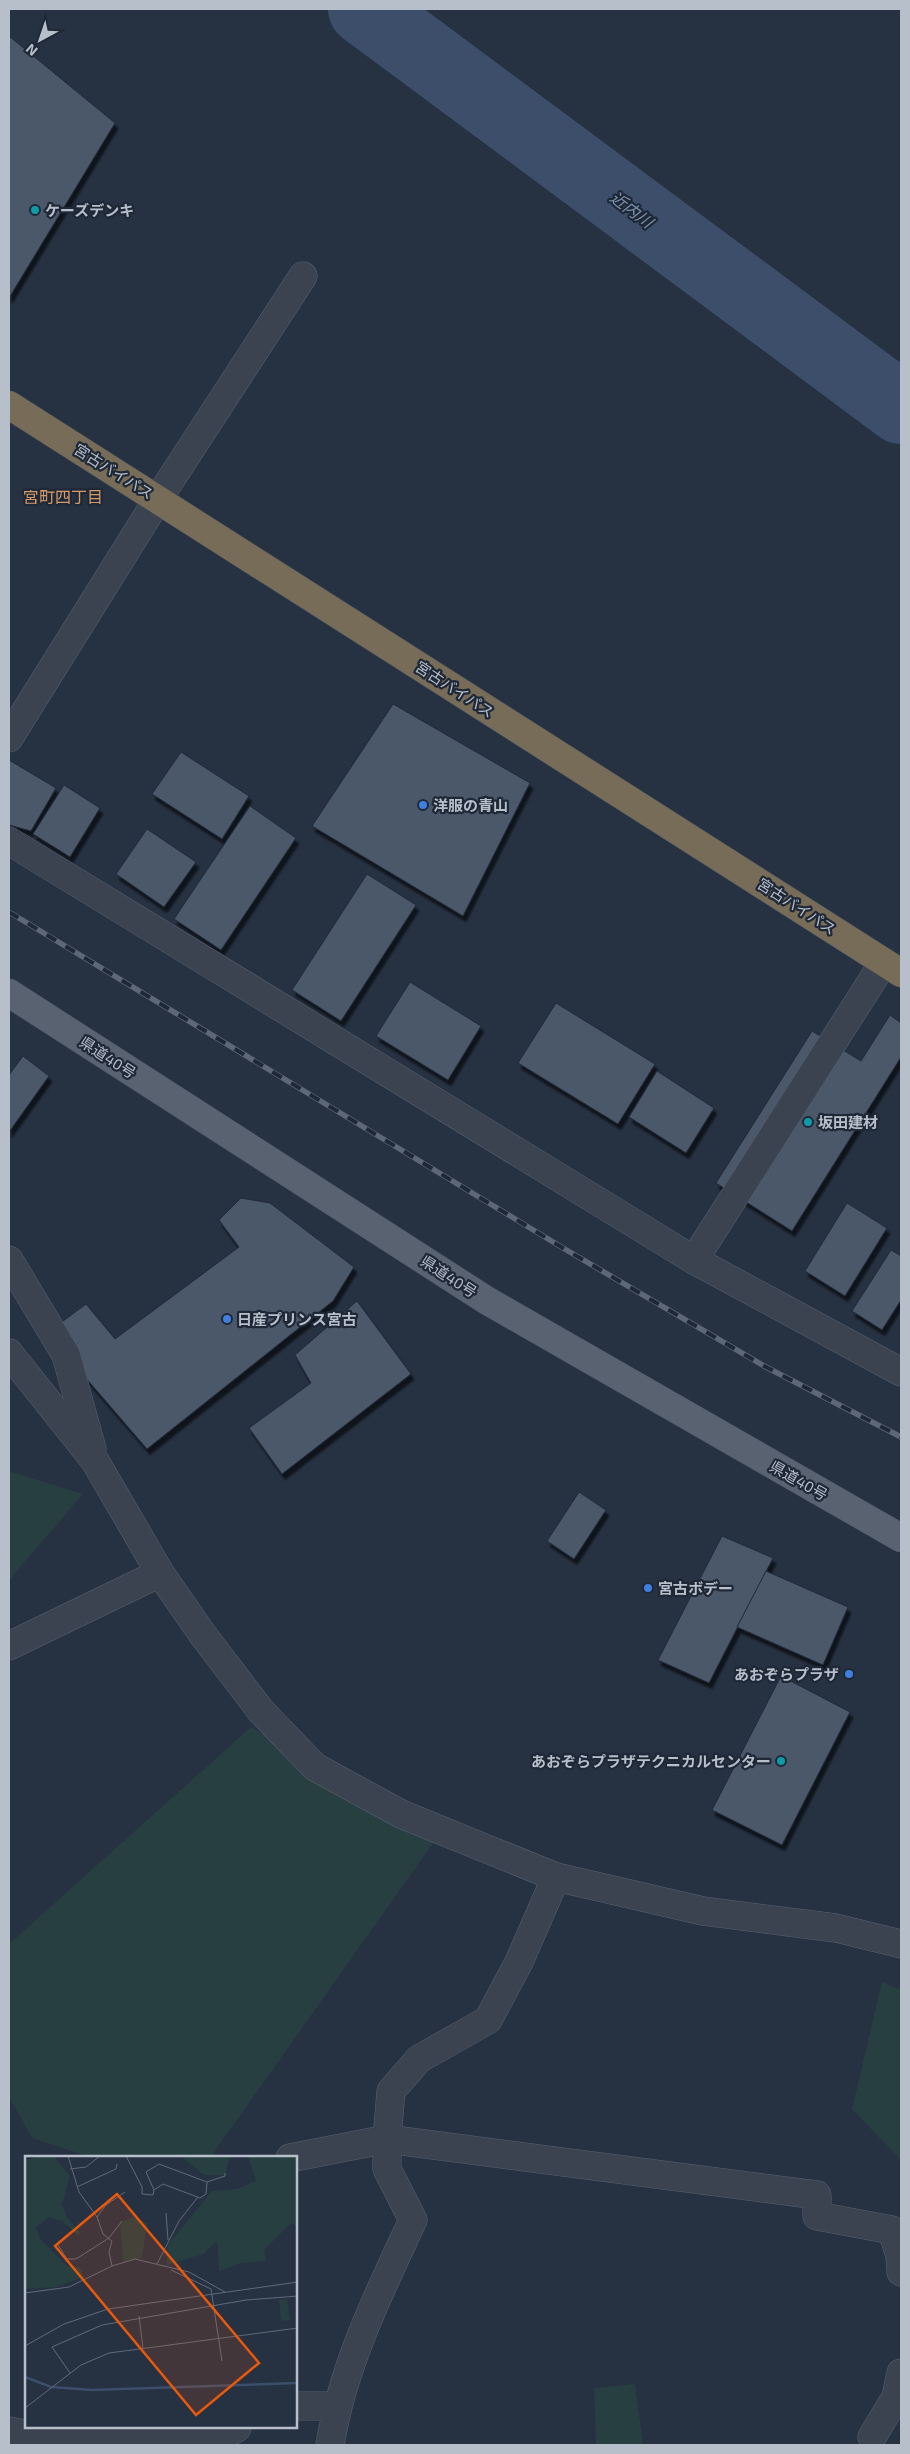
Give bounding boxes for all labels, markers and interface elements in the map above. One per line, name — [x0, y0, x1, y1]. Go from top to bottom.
north arrow — [15, 15, 65, 65]
text: N — [22, 41, 41, 60]
water label: 近内川 — [607, 187, 658, 232]
place label: ケーズデンキ — [45, 201, 134, 219]
marker: ケーズデンキ — [29, 204, 41, 216]
street label: 宮古バイパス — [71, 440, 157, 502]
district label: 宮町四丁目 — [23, 487, 103, 506]
street label: 宮古バイパス — [412, 657, 498, 721]
place label: 洋服の青山 — [433, 796, 508, 814]
marker: 洋服の青山 — [417, 799, 429, 811]
street label: 宮古バイパス — [754, 874, 840, 938]
street label: 県道40号 — [77, 1032, 139, 1082]
place label: 坂田建材 — [818, 1113, 878, 1131]
marker: 坂田建材 — [802, 1116, 814, 1128]
street label: 県道40号 — [418, 1251, 480, 1301]
place label: 日産プリンス宮古 — [237, 1310, 357, 1328]
marker: 日産プリンス宮古 — [221, 1313, 233, 1325]
street label: 県道40号 — [767, 1456, 831, 1504]
place label: 宮古ボデー — [658, 1579, 733, 1597]
marker: 宮古ボデー — [642, 1582, 654, 1594]
place label: あおぞらプラザ — [734, 1665, 839, 1683]
marker: あおぞらプラザ — [843, 1668, 855, 1680]
place label: あおぞらプラザテクニカルセンター — [531, 1752, 771, 1770]
marker: あおぞらプラザテクニカルセンター — [775, 1755, 787, 1767]
inset map — [25, 2156, 298, 2429]

